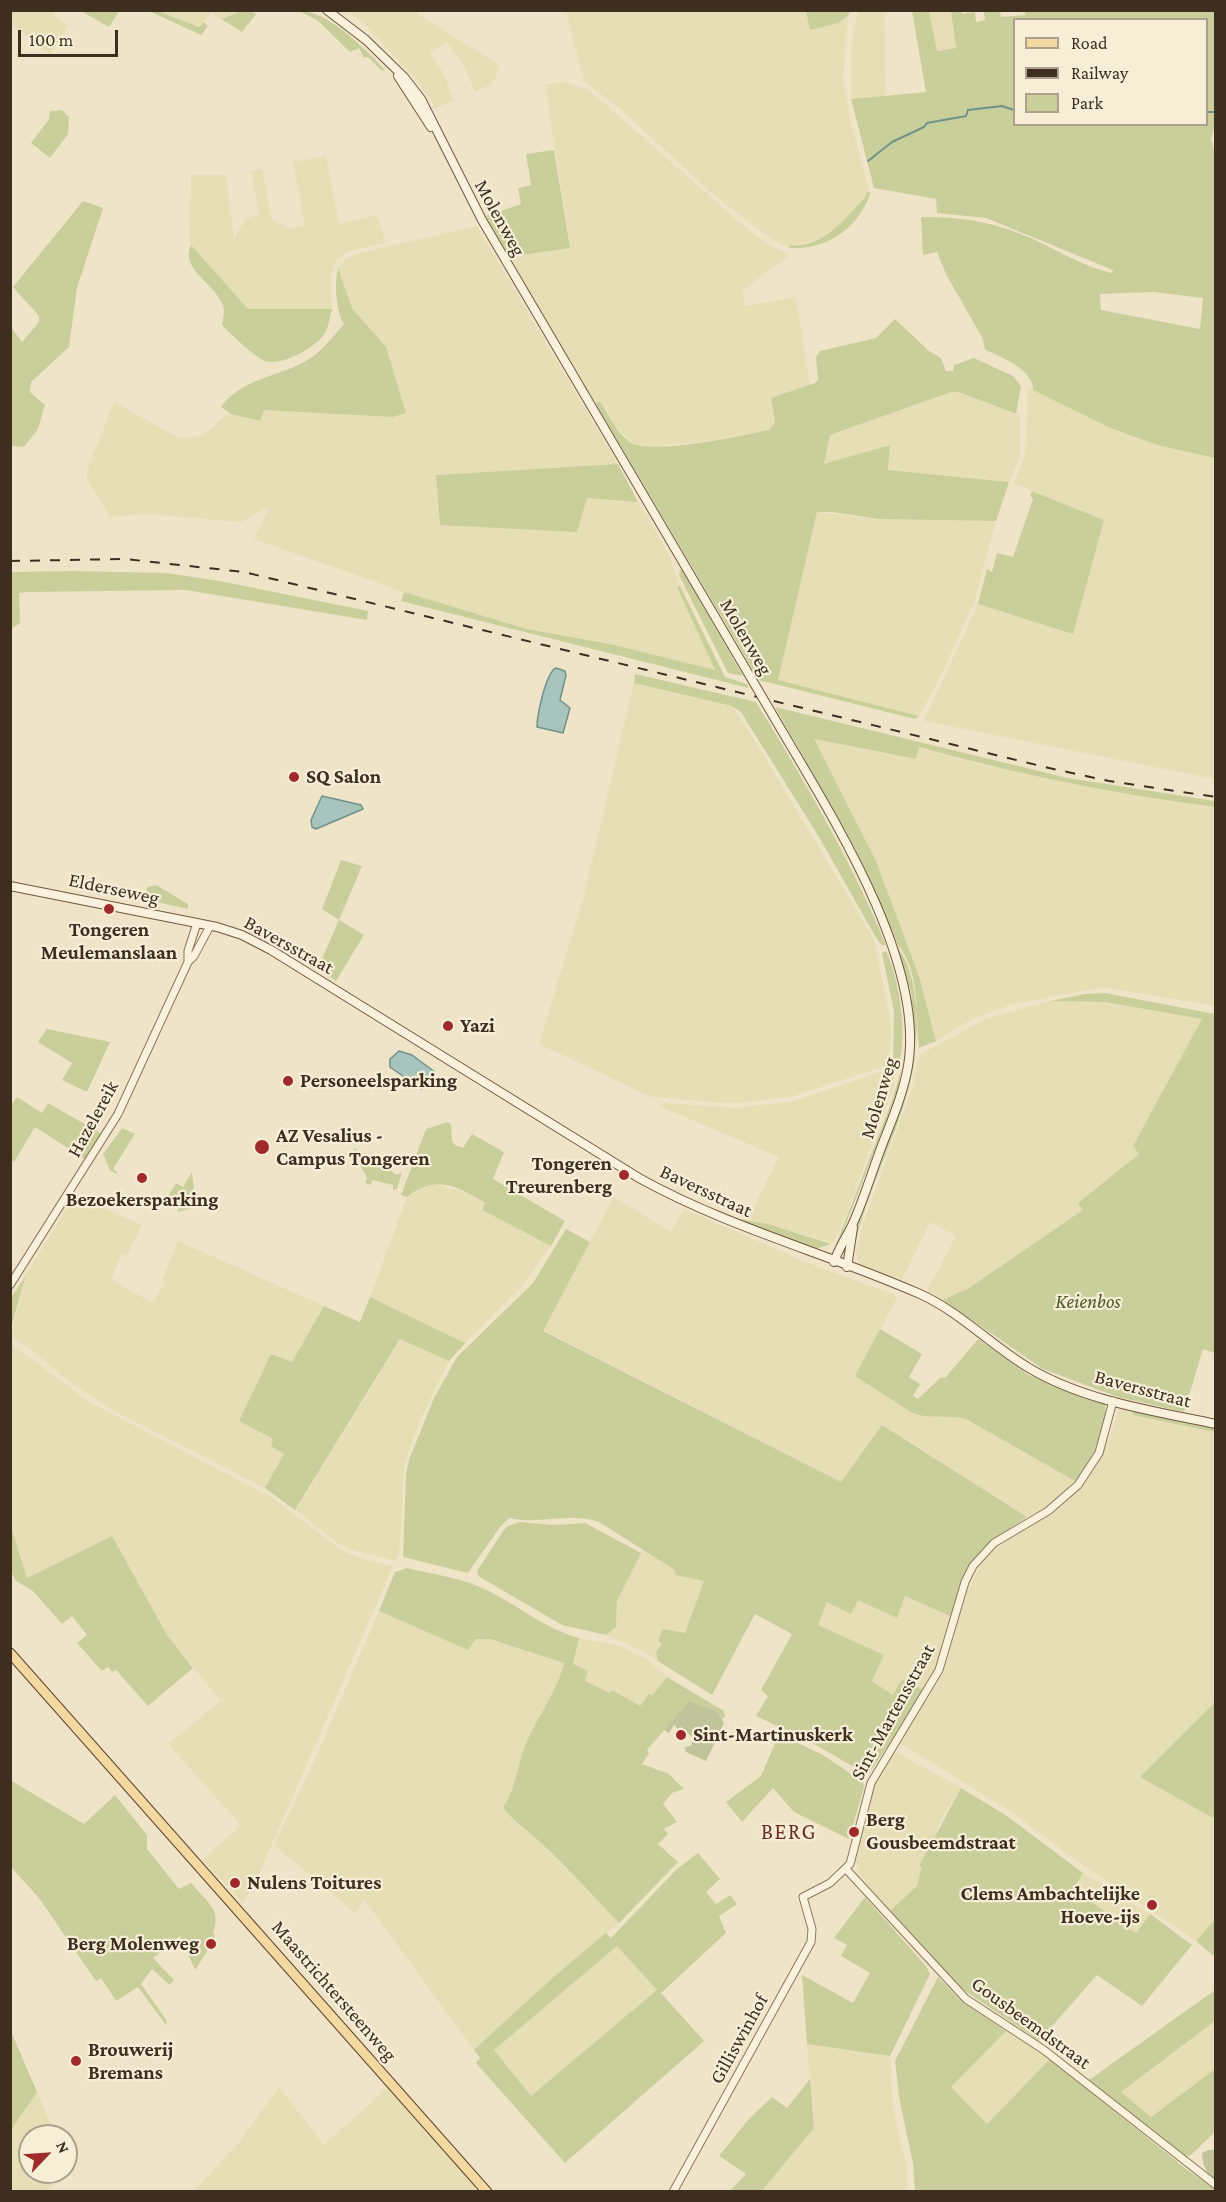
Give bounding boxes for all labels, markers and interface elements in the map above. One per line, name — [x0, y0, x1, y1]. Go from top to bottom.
scale bar — [21, 18, 122, 56]
legend — [1013, 18, 1208, 126]
text: 100 m — [29, 30, 73, 50]
text: Road — [1071, 33, 1108, 53]
text: Railway — [1071, 63, 1128, 83]
text: Park — [1071, 93, 1103, 113]
street label: Molenweg — [469, 175, 531, 261]
street label: Molenweg — [715, 595, 777, 679]
place label: SQ Salon — [306, 765, 381, 789]
marker: SQ Salon — [287, 770, 301, 784]
street label: Elderseweg — [67, 868, 161, 910]
marker: Tongeren Meulemanslaan — [102, 902, 116, 916]
street label: Baversstraat — [240, 910, 338, 980]
place label: Tongeren Meulemanslaan — [41, 918, 177, 965]
place label: Yazi — [460, 1014, 495, 1038]
marker: Yazi — [441, 1019, 455, 1033]
street label: Molenweg — [855, 1054, 903, 1142]
place label: Personeelsparking — [300, 1069, 457, 1093]
marker: Personeelsparking — [281, 1074, 295, 1088]
street label: Hazelereik — [62, 1076, 124, 1162]
place label: AZ Vesalius - Campus Tongeren — [276, 1124, 430, 1171]
marker: AZ Vesalius - Campus Tongeren — [253, 1138, 271, 1156]
place label: Tongeren Treurenberg — [506, 1152, 612, 1199]
street label: Baversstraat — [656, 1159, 756, 1223]
marker: Tongeren Treurenberg — [617, 1168, 631, 1182]
marker: Bezoekersparking — [135, 1171, 149, 1185]
place label: Bezoekersparking — [66, 1188, 218, 1212]
park label: Keienbos — [1055, 1290, 1121, 1314]
street label: Baversstraat — [1092, 1365, 1194, 1413]
street label: Sint-Martensstraat — [846, 1640, 940, 1784]
place label: Sint-Martinuskerk — [693, 1723, 853, 1747]
marker: Sint-Martinuskerk — [674, 1728, 688, 1742]
place label: Berg Gousbeemdstraat — [866, 1808, 1016, 1855]
district label: BERG — [761, 1819, 817, 1845]
marker: Berg Gousbeemdstraat — [847, 1825, 861, 1839]
place label: Nulens Toitures — [247, 1871, 381, 1895]
marker: Nulens Toitures — [228, 1876, 242, 1890]
place label: Clems Ambachtelijke Hoeve-ijs — [961, 1882, 1140, 1929]
marker: Clems Ambachtelijke Hoeve-ijs — [1145, 1898, 1159, 1912]
street label: Maastrichtersteenweg — [266, 1916, 402, 2066]
place label: Berg Molenweg — [67, 1932, 199, 1956]
marker: Berg Molenweg — [204, 1937, 218, 1951]
street label: Gousbeemdstraat — [967, 1972, 1095, 2074]
street label: Gilliswinhof — [705, 1990, 773, 2088]
place label: Brouwerij Bremans — [88, 2038, 173, 2085]
marker: Brouwerij Bremans — [69, 2054, 83, 2068]
north arrow — [18, 2124, 78, 2184]
text: N — [53, 2138, 73, 2156]

